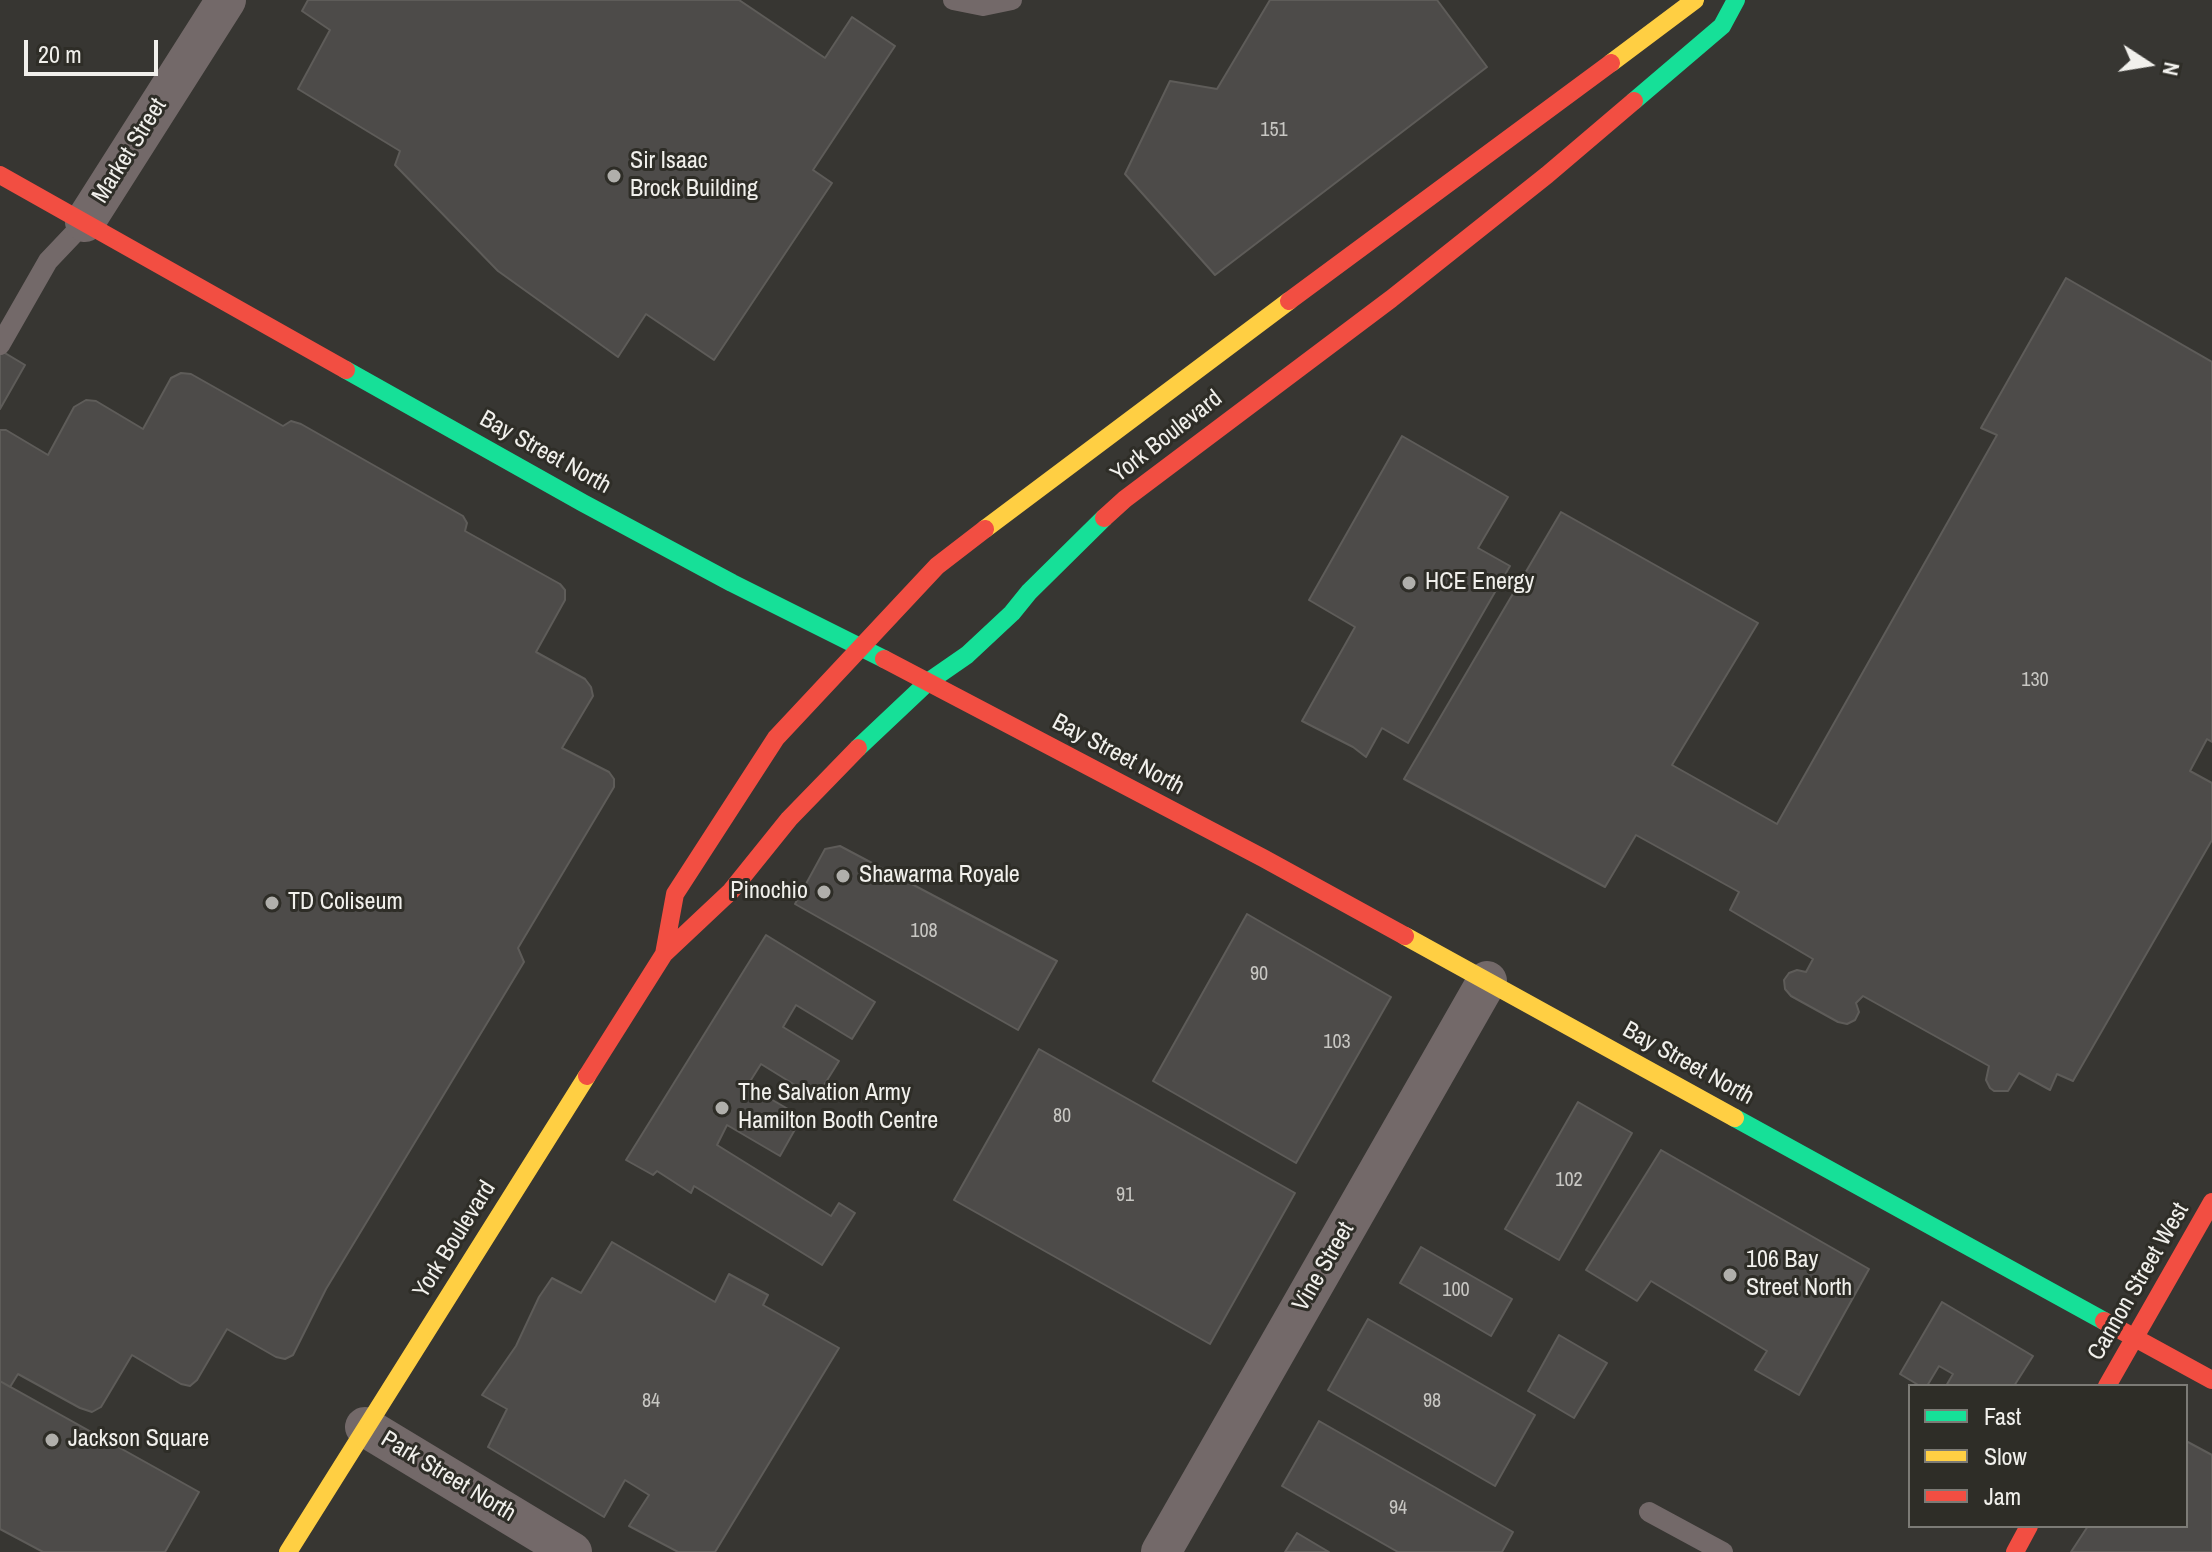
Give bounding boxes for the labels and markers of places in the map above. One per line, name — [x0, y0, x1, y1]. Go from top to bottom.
place label: Sir Isaac Brock Building — [630, 148, 758, 204]
marker: Sir Isaac Brock Building — [605, 167, 623, 185]
place label: HCE Energy — [1425, 569, 1534, 597]
marker: HCE Energy — [1400, 574, 1418, 592]
place label: Shawarma Royale — [859, 862, 1020, 890]
marker: Shawarma Royale — [834, 867, 852, 885]
place label: Pinochio — [730, 878, 808, 906]
marker: Pinochio — [815, 883, 833, 901]
place label: TD Coliseum — [288, 889, 403, 917]
marker: TD Coliseum — [263, 894, 281, 912]
place label: The Salvation Army Hamilton Booth Centre — [738, 1080, 938, 1136]
marker: The Salvation Army Hamilton Booth Centre — [713, 1099, 731, 1117]
place label: 106 Bay Street North — [1746, 1247, 1852, 1303]
marker: 106 Bay Street North — [1721, 1266, 1739, 1284]
place label: Jackson Square — [68, 1426, 209, 1454]
marker: Jackson Square — [43, 1431, 61, 1449]

